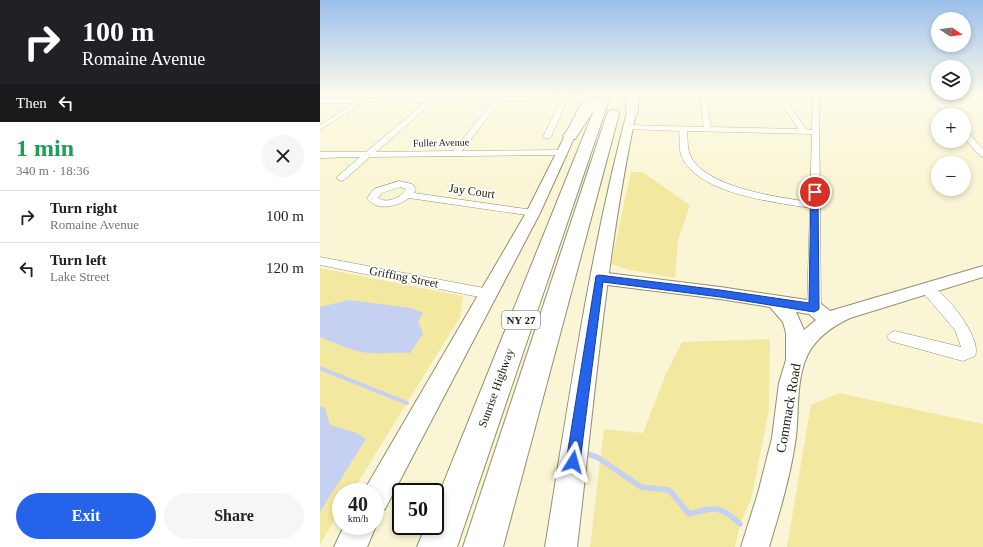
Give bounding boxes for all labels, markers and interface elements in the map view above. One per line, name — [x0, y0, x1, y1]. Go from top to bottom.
north arrow — [931, 12, 971, 52]
map controls — [931, 12, 971, 196]
icon: right — [16, 16, 68, 68]
text: 100 m — [82, 16, 154, 47]
text: Romaine Avenue — [82, 49, 205, 69]
button: layers — [931, 60, 971, 100]
icon: left — [55, 92, 77, 114]
text: Then — [16, 95, 47, 111]
button: + — [931, 108, 971, 148]
text: 1 min — [16, 135, 74, 161]
button: close — [262, 135, 304, 177]
street label: Fuller Avenue — [413, 137, 470, 148]
button: − — [931, 156, 971, 196]
text: 340 m · 18:36 — [16, 163, 89, 178]
pin — [798, 175, 832, 209]
street label: Jay Court — [448, 181, 497, 201]
icon: arrive — [804, 181, 826, 203]
text: Turn right — [50, 200, 117, 216]
icon: right — [16, 206, 38, 228]
text: 100 m — [266, 208, 304, 224]
text: Romaine Avenue — [50, 217, 139, 232]
text: Turn left — [50, 252, 107, 268]
icon: left — [16, 258, 38, 280]
text: 120 m — [266, 260, 304, 276]
street label: Griffing Street — [368, 263, 440, 291]
text: Lake Street — [50, 269, 110, 284]
road number: NY 27 — [502, 311, 540, 329]
street label: Sunrise Highway — [475, 347, 517, 429]
street label: Commack Road — [773, 362, 804, 454]
position arrow — [552, 441, 594, 483]
speed limit sign: 50 — [392, 483, 444, 535]
button: Exit — [16, 493, 156, 539]
button: Share — [164, 493, 304, 539]
text: 40 — [348, 493, 368, 515]
text: km/h — [348, 513, 368, 524]

